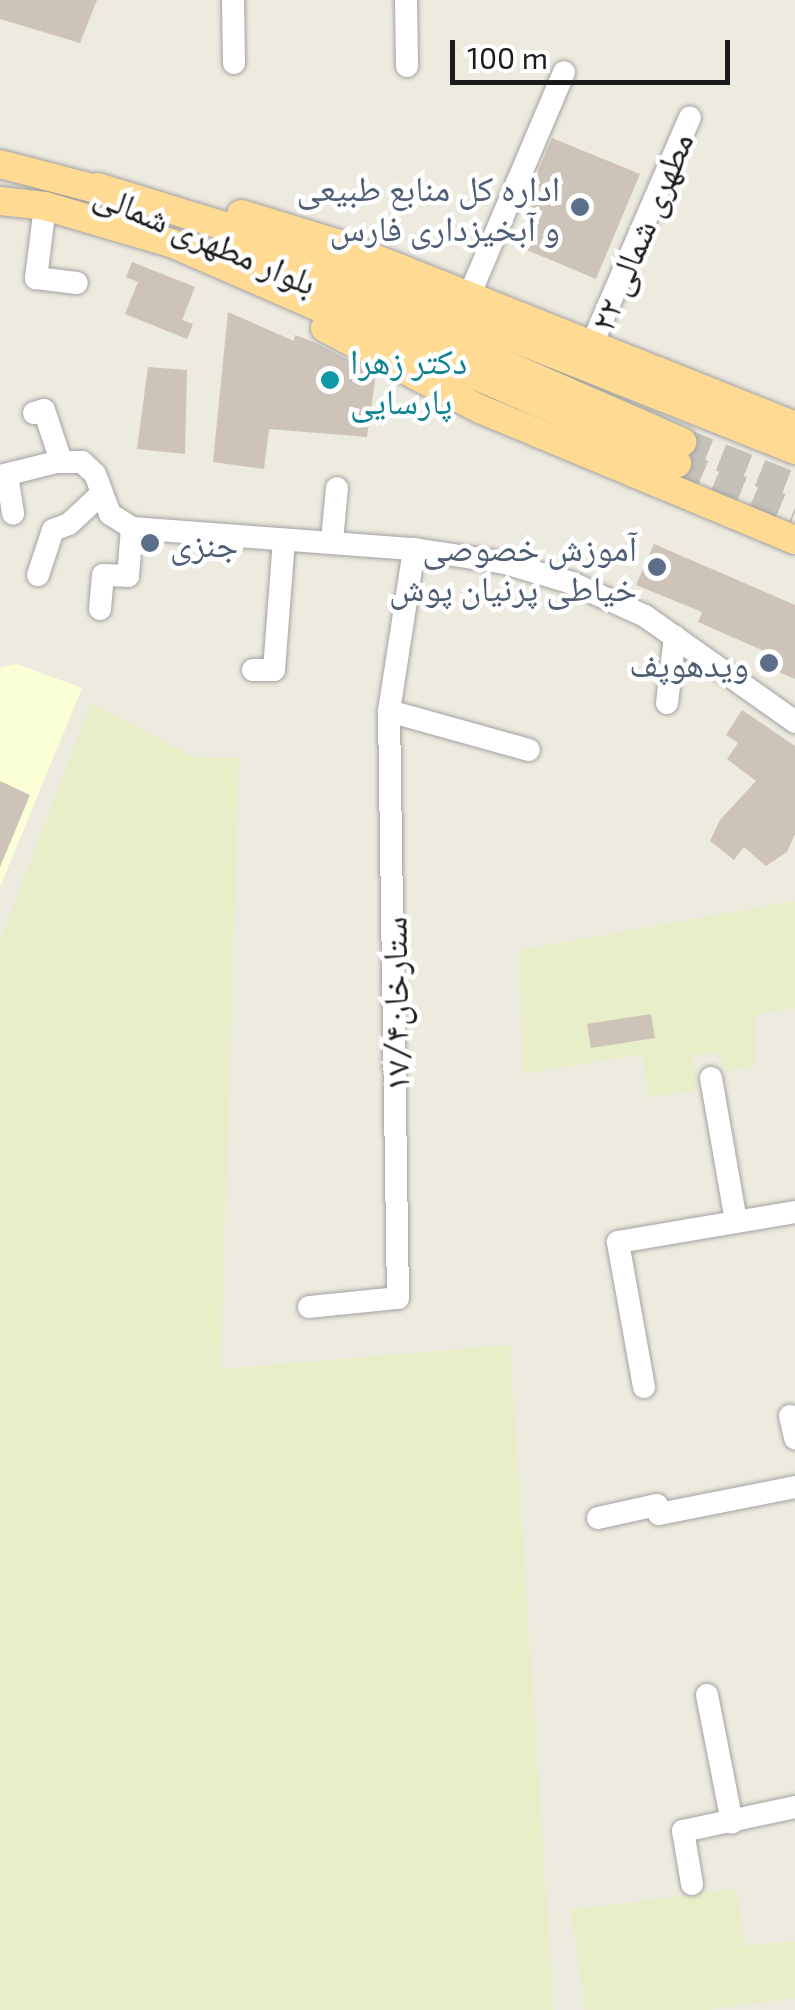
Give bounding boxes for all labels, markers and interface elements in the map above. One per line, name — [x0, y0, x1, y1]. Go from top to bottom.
scale bar — [455, 20, 735, 82]
text: 100 m — [467, 39, 548, 75]
street label: مطهرى شمالى ۲۲ — [579, 125, 701, 337]
place label: اداره کل منابع طبیعى و آبخیزدارى فارس — [297, 166, 560, 248]
street label: بلوار مطهرى شمالى — [89, 171, 323, 303]
marker: اداره کل منابع طبیعى و آبخیزدارى فارس — [569, 196, 591, 218]
place label: دکتر زهرا پارسایی — [350, 339, 467, 421]
marker: دکتر زهرا پارسایی — [319, 369, 341, 391]
place label: جنزی — [170, 522, 238, 564]
place label: آموزش خصوصی خیاطی پرنیان پوش — [389, 526, 637, 608]
marker: جنزی — [139, 532, 161, 554]
marker: آموزش خصوصی خیاطی پرنیان پوش — [646, 556, 668, 578]
place label: ویدهوپف — [629, 642, 749, 684]
marker: ویدهوپف — [758, 652, 780, 674]
street label: ستارخان۱۷/۴ — [371, 916, 417, 1092]

